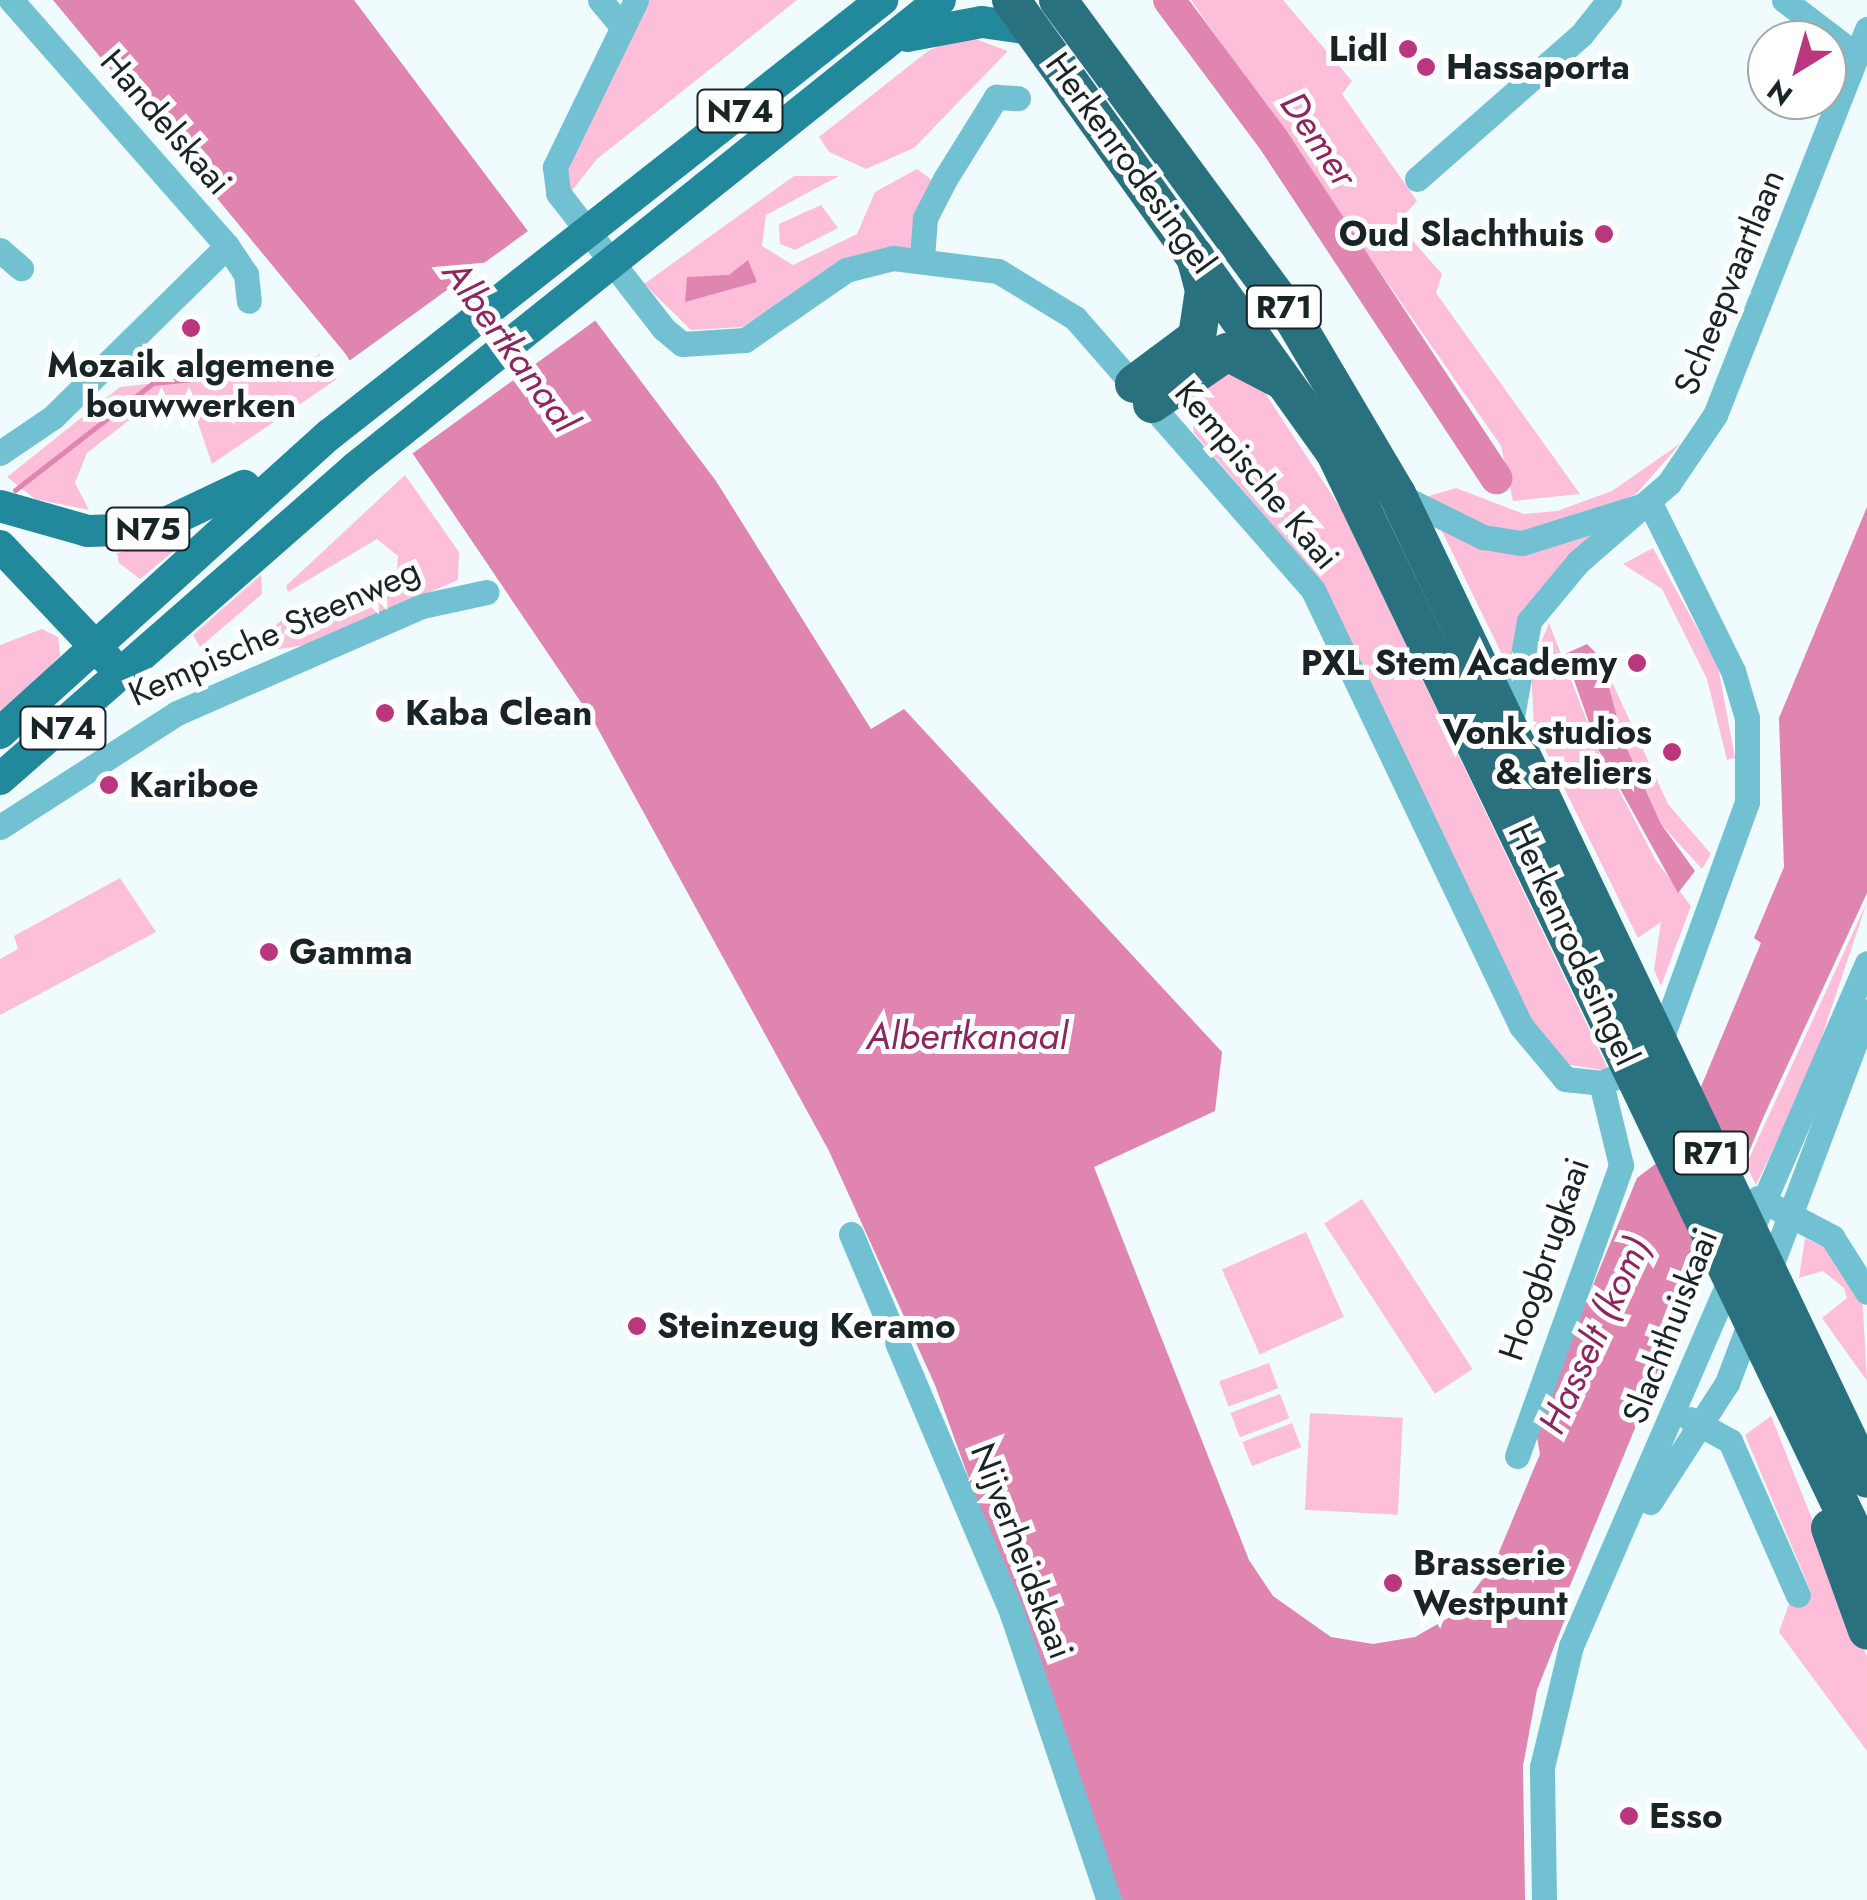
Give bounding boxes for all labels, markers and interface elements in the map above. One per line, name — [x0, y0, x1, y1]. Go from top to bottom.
north arrow — [1747, 20, 1847, 120]
place label: Lidl — [1329, 28, 1388, 70]
marker: Lidl — [1397, 38, 1419, 60]
street label: Handelskaai — [92, 41, 240, 203]
street label: Herkenrodesingel — [1037, 44, 1225, 282]
place label: Hassaporta — [1446, 46, 1630, 88]
marker: Hassaporta — [1415, 56, 1437, 78]
text: N — [1759, 70, 1801, 116]
water label: Demer — [1271, 83, 1367, 195]
road number: N74 — [695, 84, 785, 138]
street label: Scheepvaartlaan — [1665, 163, 1793, 401]
place label: Oud Slachthuis — [1339, 213, 1584, 255]
marker: Oud Slachthuis — [1593, 223, 1615, 245]
water label: Albertkanaal — [433, 251, 589, 441]
road number: R71 — [1244, 280, 1324, 334]
marker: Mozaik algemene bouwwerken — [180, 317, 202, 339]
place label: Mozaik algemene bouwwerken — [47, 344, 335, 426]
street label: Kempische Kaai — [1166, 372, 1348, 578]
road number: N75 — [103, 502, 193, 556]
street label: Kempische Steenweg — [122, 549, 426, 715]
place label: PXL Stem Academy — [1301, 642, 1617, 684]
marker: PXL Stem Academy — [1626, 652, 1648, 674]
place label: Kaba Clean — [405, 692, 592, 734]
road number: N74 — [18, 701, 108, 755]
marker: Kaba Clean — [374, 702, 396, 724]
place label: Vonk studios & ateliers — [1443, 711, 1652, 793]
marker: Vonk studios & ateliers — [1661, 741, 1683, 763]
place label: Kariboe — [129, 764, 259, 806]
marker: Kariboe — [98, 774, 120, 796]
street label: Herkenrodesingel — [1499, 816, 1649, 1072]
place label: Gamma — [289, 931, 413, 973]
marker: Gamma — [258, 941, 280, 963]
water label: Albertkanaal — [866, 1013, 1068, 1059]
road number: R71 — [1671, 1126, 1751, 1180]
street label: Hoogbrugkaai — [1490, 1152, 1598, 1366]
street label: Slachthuiskaai — [1614, 1222, 1726, 1430]
water label: Hasselt (kom) — [1528, 1229, 1660, 1441]
place label: Steinzeug Keramo — [657, 1305, 956, 1347]
marker: Steinzeug Keramo — [626, 1315, 648, 1337]
street label: Nijverheidskaai — [962, 1437, 1082, 1665]
place label: Brasserie Westpunt — [1413, 1542, 1568, 1624]
marker: Brasserie Westpunt — [1382, 1572, 1404, 1594]
place label: Esso — [1649, 1795, 1723, 1837]
marker: Esso — [1618, 1805, 1640, 1827]

